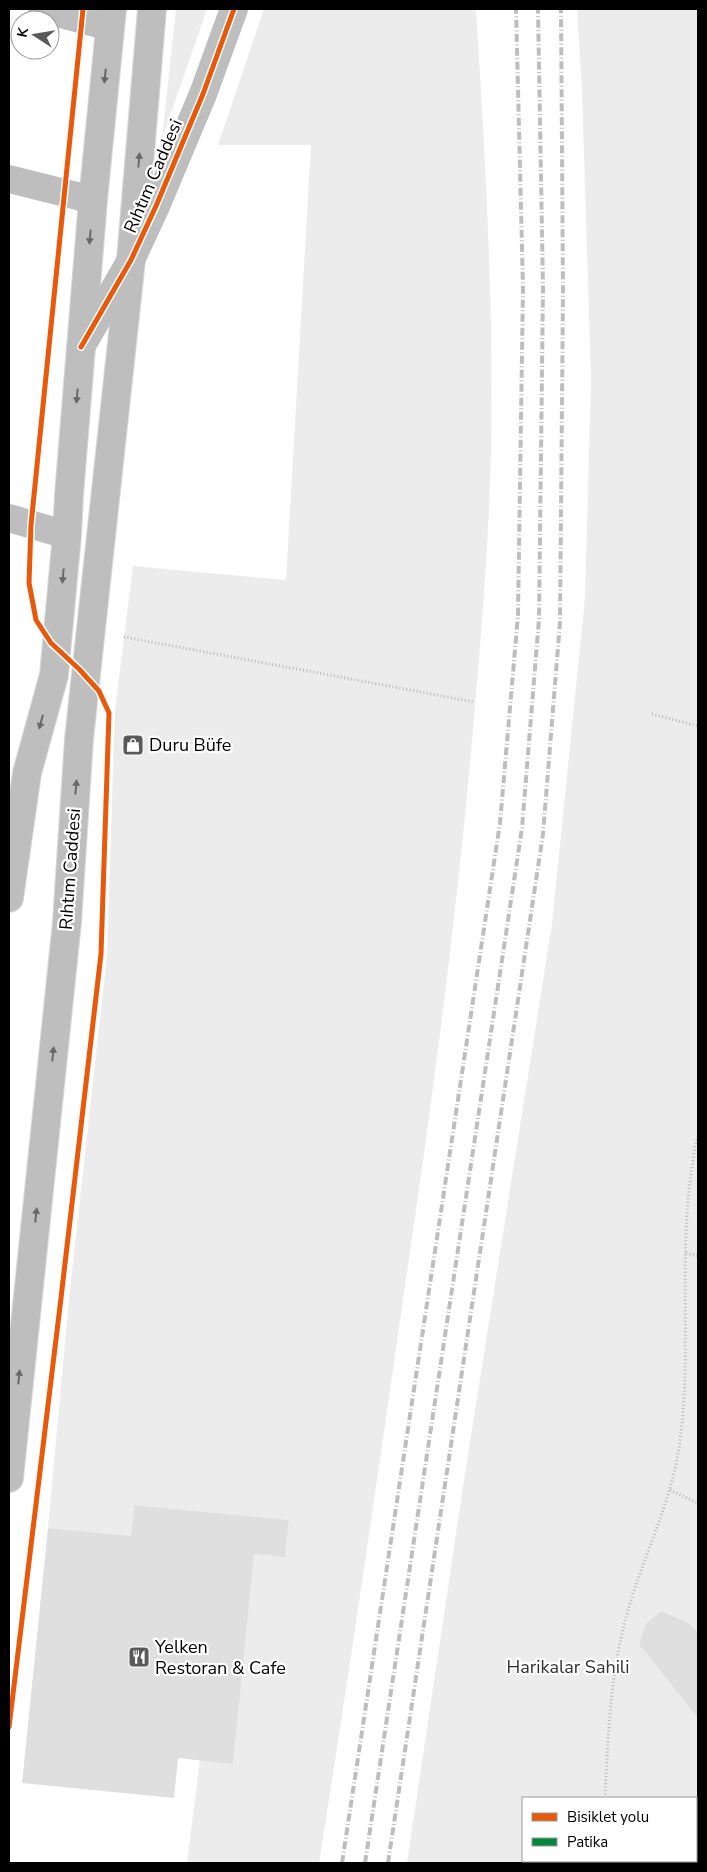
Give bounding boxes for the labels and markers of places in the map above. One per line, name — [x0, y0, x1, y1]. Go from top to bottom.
shop icon: Duru Büfe — [121, 733, 145, 757]
place label: Duru Büfe — [149, 733, 231, 757]
place label: Yelken Restoran & Cafe — [154, 1635, 286, 1680]
restaurant icon: Yelken Restoran & Cafe — [127, 1645, 151, 1669]

